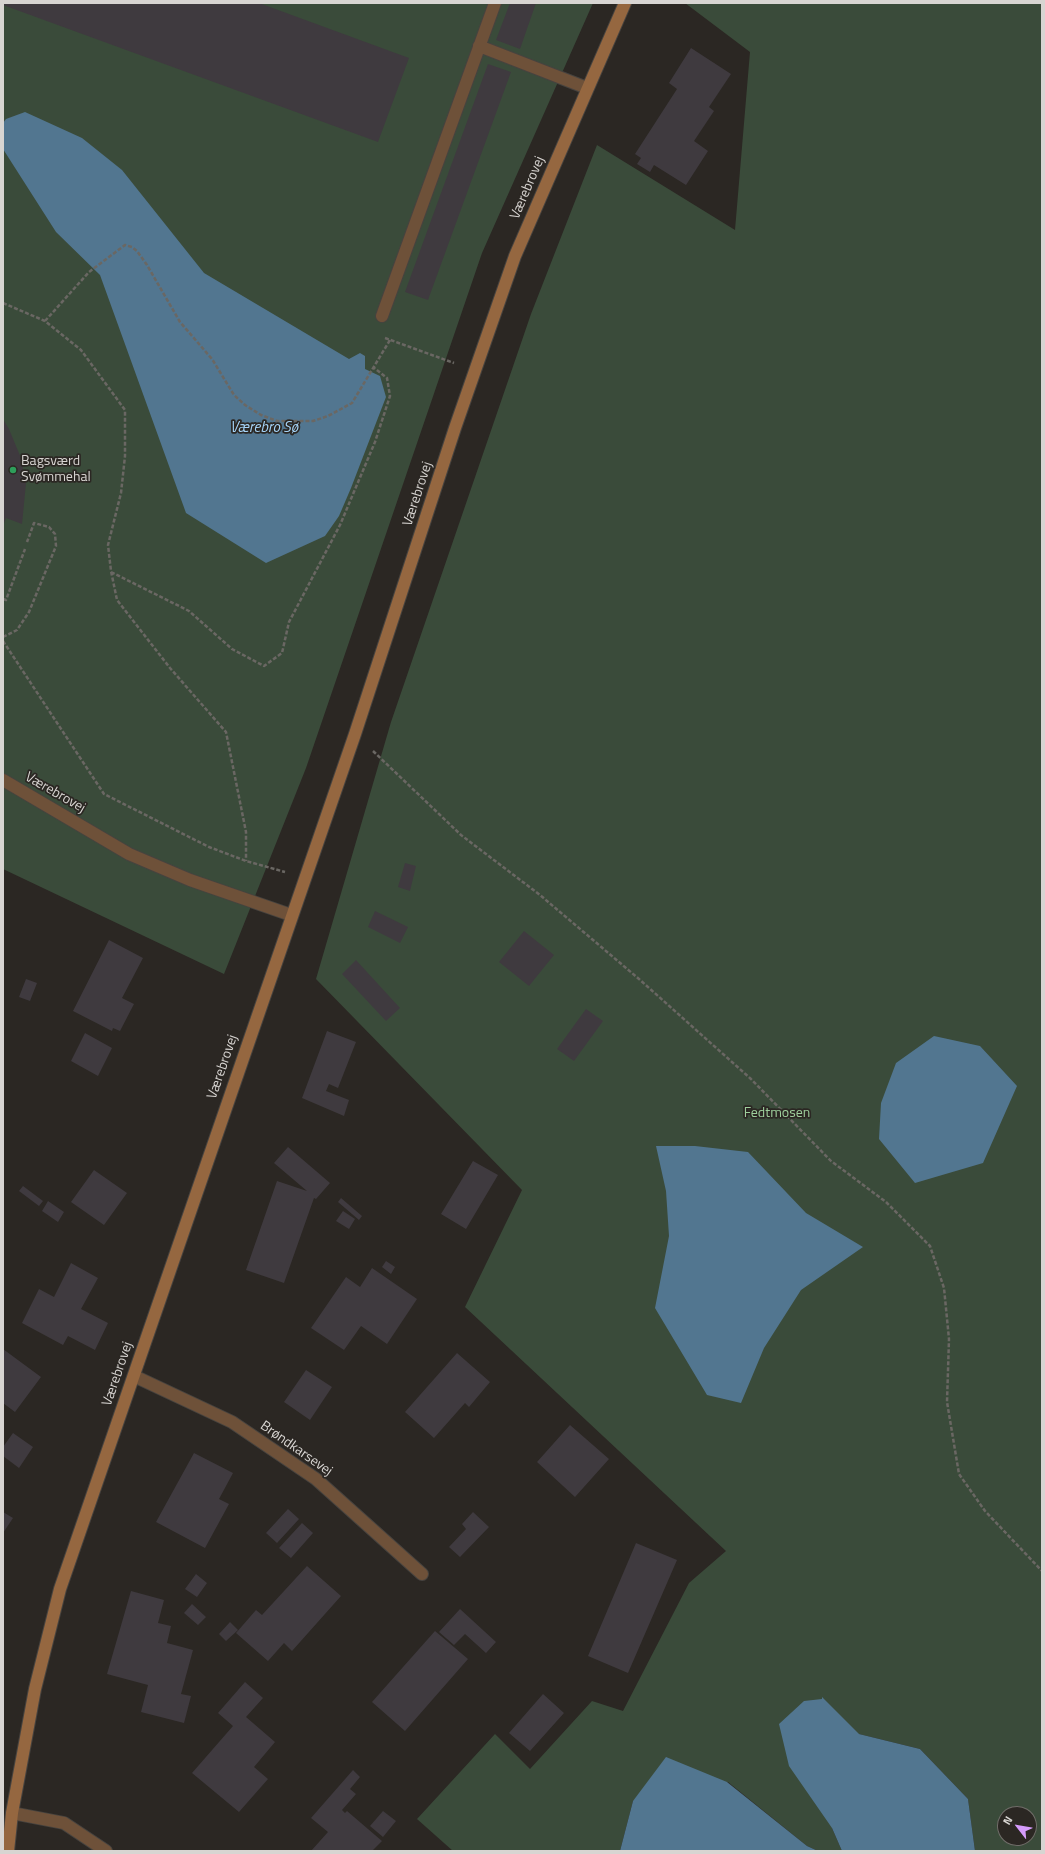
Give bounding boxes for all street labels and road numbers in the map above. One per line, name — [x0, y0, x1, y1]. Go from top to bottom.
street label: Værebrovej — [507, 154, 549, 222]
street label: Værebrovej — [400, 460, 436, 528]
street label: Værebrovej — [22, 769, 88, 817]
street label: Værebrovej — [204, 1033, 242, 1101]
street label: Værebrovej — [99, 1340, 137, 1408]
street label: Brøndkarsevej — [257, 1418, 335, 1480]

